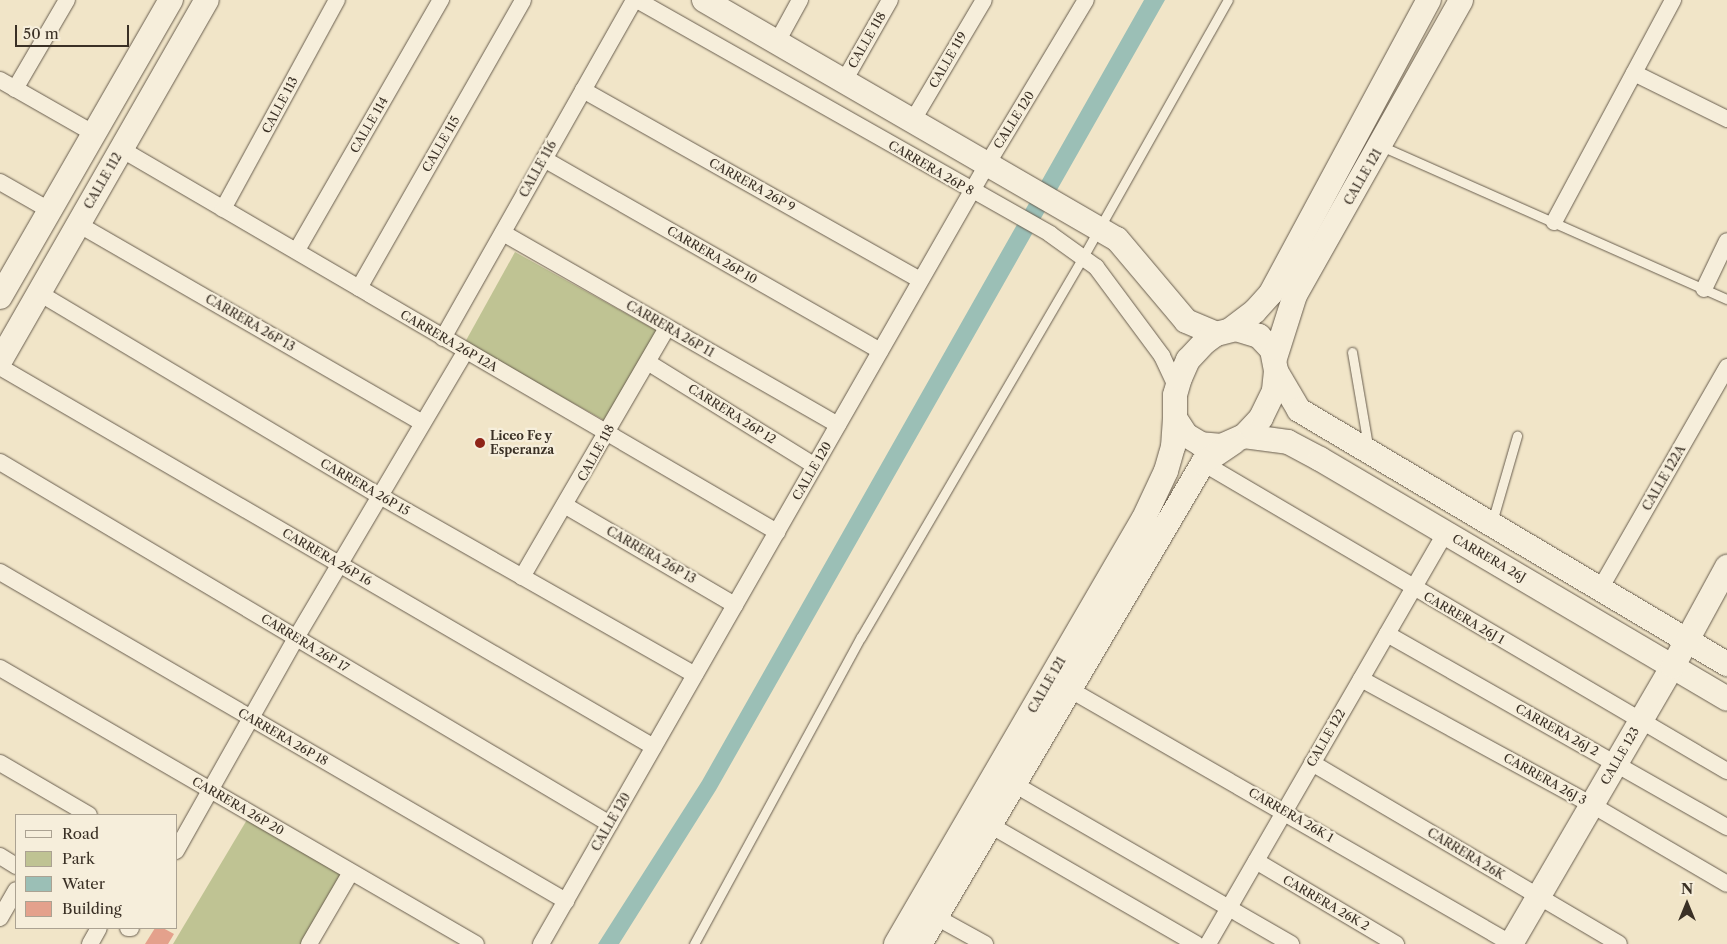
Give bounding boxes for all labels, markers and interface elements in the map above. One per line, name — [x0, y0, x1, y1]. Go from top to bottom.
street label: CALLE 118 — [845, 9, 889, 71]
scale bar — [18, 15, 131, 47]
text: 50 m — [23, 24, 59, 43]
street label: CALLE 119 — [926, 29, 970, 91]
street label: CALLE 113 — [259, 74, 301, 136]
street label: CALLE 120 — [991, 89, 1037, 151]
street label: CALLE 114 — [347, 94, 391, 156]
street label: CALLE 115 — [419, 114, 463, 174]
street label: CALLE 116 — [517, 138, 559, 200]
street label: CARRERA 26P 8 — [885, 138, 977, 198]
street label: CALLE 121 — [1341, 146, 1385, 208]
street label: CALLE 112 — [81, 150, 125, 212]
street label: CARRERA 26P 9 — [706, 155, 798, 215]
street label: CARRERA 26P 10 — [664, 223, 760, 287]
street label: CARRERA 26P 13 — [202, 291, 298, 355]
street label: CARRERA 26P 11 — [623, 298, 717, 360]
street label: CARRERA 26P 12A — [397, 307, 501, 375]
street label: CARRERA 26P 12 — [685, 381, 779, 447]
street label: CALLE 118 — [575, 422, 617, 484]
place label: Liceo Fe y Esperanza — [490, 429, 554, 457]
marker: Liceo Fe y Esperanza — [474, 437, 486, 449]
street label: CALLE 120 — [790, 439, 834, 503]
street label: CALLE 122A — [1639, 443, 1689, 513]
street label: CARRERA 26P 15 — [317, 455, 413, 519]
street label: CARRERA 26P 13 — [603, 523, 699, 587]
street label: CARRERA 26P 16 — [279, 525, 375, 589]
street label: CARRERA 26J — [1449, 531, 1529, 585]
street label: CARRERA 26J 1 — [1421, 589, 1507, 647]
street label: CARRERA 26P 17 — [258, 611, 352, 675]
street label: CALLE 121 — [1025, 654, 1069, 716]
street label: CARRERA 26J 2 — [1513, 701, 1601, 759]
street label: CARRERA 26P 18 — [235, 705, 331, 769]
street label: CALLE 122 — [1304, 707, 1348, 769]
street label: CALLE 123 — [1598, 725, 1642, 787]
street label: CARRERA 26J 3 — [1501, 750, 1589, 808]
street label: CARRERA 26P 20 — [189, 774, 287, 838]
street label: CARRERA 26K 1 — [1246, 785, 1336, 845]
street label: CALLE 120 — [589, 790, 633, 854]
legend — [15, 814, 178, 929]
text: Road — [62, 824, 99, 843]
street label: CARRERA 26K — [1425, 825, 1507, 883]
text: Park — [62, 849, 95, 868]
street label: CARRERA 26K 2 — [1280, 872, 1372, 934]
text: Water — [62, 874, 105, 893]
north arrow — [1662, 879, 1712, 929]
text: N — [1681, 880, 1693, 898]
text: Building — [62, 899, 122, 918]

